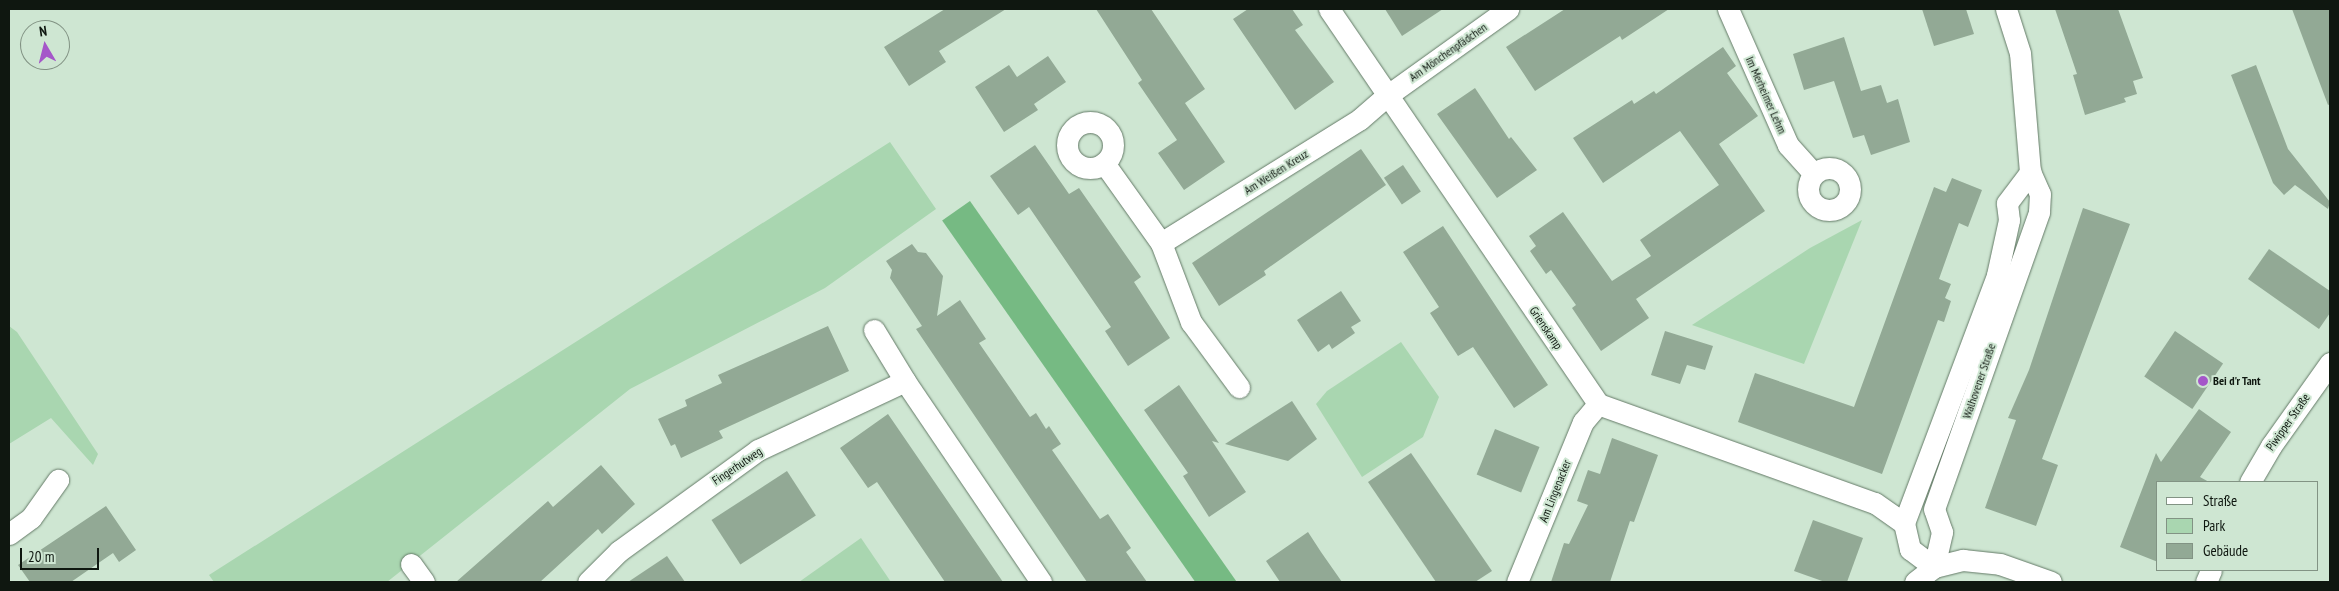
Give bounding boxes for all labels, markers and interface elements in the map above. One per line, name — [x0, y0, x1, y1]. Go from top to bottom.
north arrow — [20, 20, 70, 70]
street label: Am Mönchenpfädchen — [1406, 20, 1490, 84]
text: N — [38, 22, 48, 41]
street label: Im Merheimer Lehm — [1743, 54, 1789, 136]
street label: Am Weißen Kreuz — [1241, 146, 1311, 198]
street label: Grienskamp — [1526, 304, 1566, 352]
street label: Walhovener Straße — [1959, 341, 1999, 421]
place label: Bei d'r Tant — [2213, 374, 2261, 388]
marker: Bei d'r Tant — [2197, 375, 2209, 387]
street label: Piwipper Straße — [2263, 391, 2313, 453]
street label: Fingerhutweg — [709, 444, 765, 488]
street label: Am Lingenacker — [1536, 458, 1574, 524]
legend — [2156, 481, 2319, 571]
text: Straße — [2203, 491, 2237, 510]
text: Park — [2203, 516, 2225, 535]
scale bar — [22, 538, 101, 570]
text: Gebäude — [2203, 541, 2248, 560]
text: 20 m — [28, 547, 54, 566]

